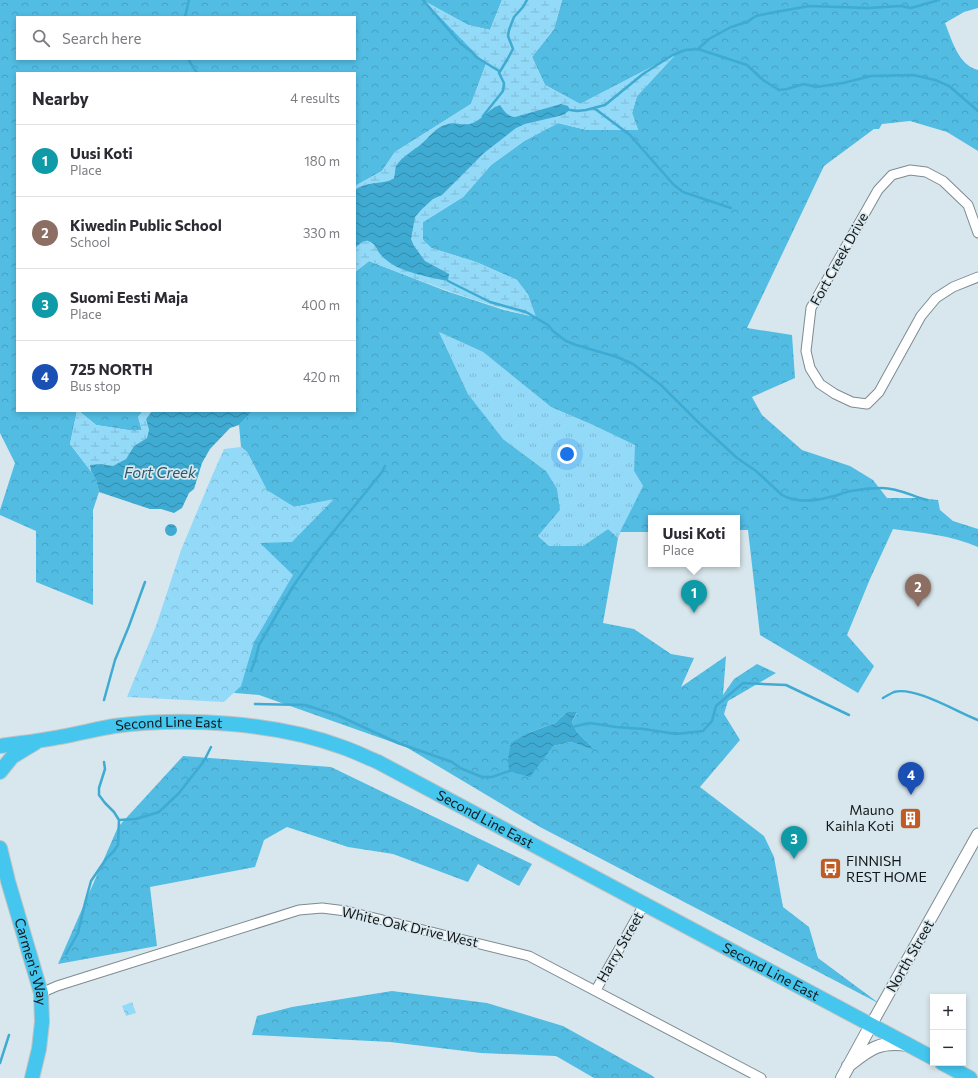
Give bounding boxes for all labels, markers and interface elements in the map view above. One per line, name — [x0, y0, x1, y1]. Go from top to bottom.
search box — [16, 16, 356, 60]
icon: search — [30, 27, 52, 49]
text: Search here — [62, 29, 141, 47]
text: Nearby — [32, 88, 89, 109]
text: 4 results — [290, 90, 340, 106]
text: Uusi Koti — [70, 144, 133, 162]
text: 1 — [42, 153, 48, 169]
text: 180 m — [304, 153, 340, 169]
text: Place — [70, 162, 102, 178]
street label: Fort Creek Drive — [806, 209, 871, 308]
text: Kiwedin Public School — [70, 216, 222, 234]
text: 2 — [41, 225, 49, 241]
text: 330 m — [303, 225, 340, 241]
text: School — [70, 234, 110, 250]
text: Suomi Eesti Maja — [70, 288, 188, 306]
text: 3 — [41, 297, 49, 313]
text: 400 m — [301, 297, 340, 313]
text: Place — [70, 306, 102, 322]
text: 725 NORTH — [70, 360, 153, 378]
text: 4 — [41, 369, 49, 385]
text: 420 m — [303, 369, 340, 385]
text: Bus stop — [70, 378, 121, 394]
your location — [557, 444, 577, 464]
water label: Fort Creek — [124, 463, 197, 481]
popup — [648, 515, 740, 567]
text: Uusi Koti — [663, 524, 725, 542]
text: Place — [663, 542, 694, 558]
pin: 2 — [905, 574, 931, 607]
pin: 1 — [681, 580, 707, 613]
street label: Second Line East — [114, 713, 223, 734]
pin: 4 — [898, 762, 924, 795]
street label: Second Line East — [434, 786, 537, 851]
place label: Mauno Kaihla Koti — [826, 801, 894, 834]
building icon: Mauno Kaihla Koti — [897, 805, 923, 831]
pin: 3 — [781, 826, 807, 859]
place label: FINNISH REST HOME — [846, 852, 927, 885]
bus stop icon: FINNISH REST HOME — [817, 856, 843, 882]
street label: White Oak Drive West — [340, 902, 480, 951]
street label: Harry Street — [593, 908, 647, 985]
street label: Carmen's Way — [11, 916, 50, 1006]
street label: North Street — [882, 916, 937, 995]
street label: Second Line East — [720, 938, 823, 1004]
map controls — [930, 994, 966, 1066]
button: + — [930, 994, 966, 1030]
button: − — [930, 1030, 966, 1066]

